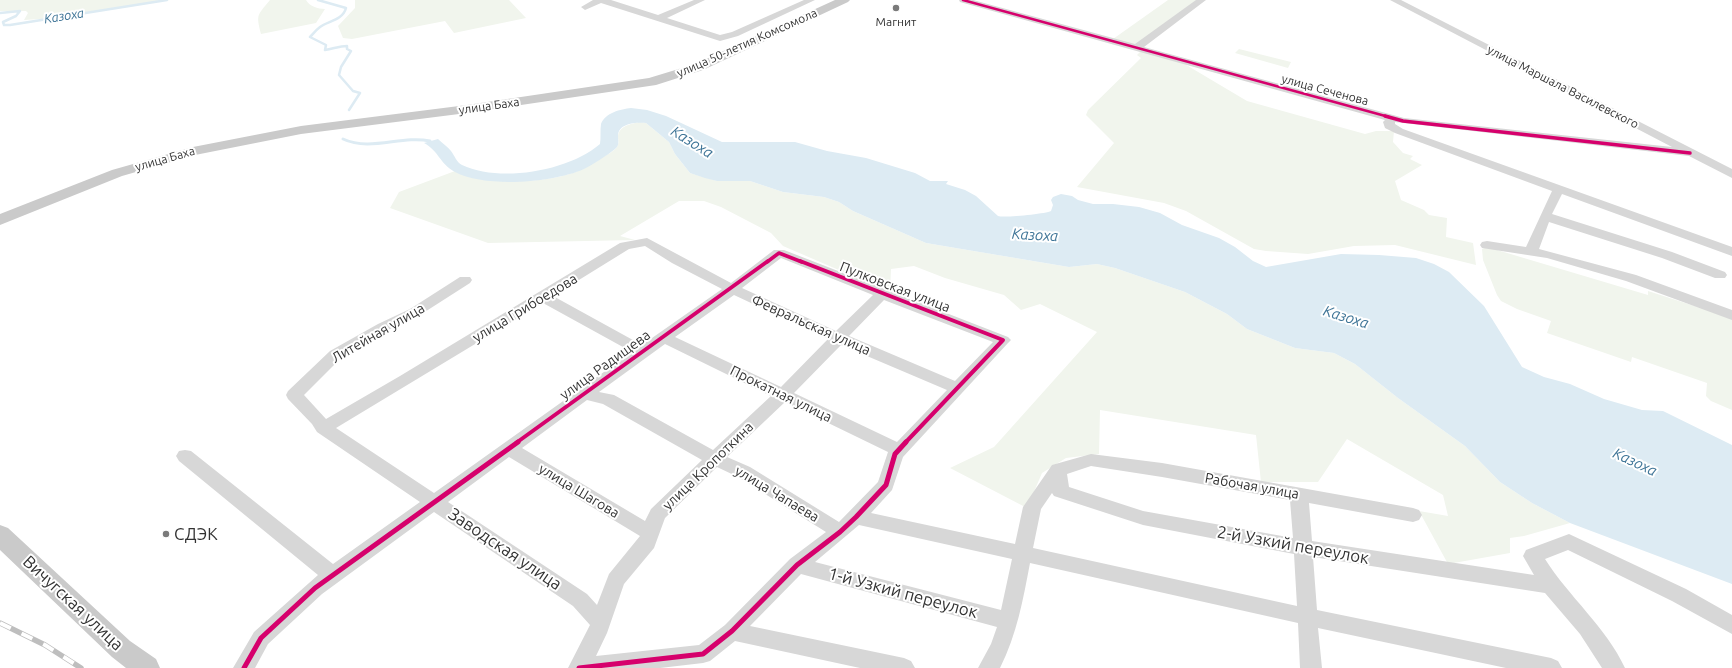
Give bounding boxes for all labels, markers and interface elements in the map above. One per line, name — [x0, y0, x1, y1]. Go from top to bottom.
marker: Магнит — [891, 3, 901, 13]
water label: Казоха — [43, 5, 85, 27]
street label: улица 50-летия Комсомола — [675, 5, 819, 81]
place label: Магнит — [876, 15, 916, 29]
street label: улица Маршала Василевского — [1485, 42, 1641, 132]
street label: улица Сеченова — [1280, 71, 1370, 109]
street label: улица Баха — [458, 95, 520, 117]
water label: Казоха — [668, 122, 716, 162]
street label: улица Баха — [134, 144, 196, 174]
water label: Казоха — [1011, 225, 1059, 245]
street label: Пулковская улица — [837, 258, 953, 316]
street label: улица Грибоедова — [470, 270, 580, 346]
street label: Февральская улица — [749, 291, 873, 359]
street label: Литейная улица — [328, 300, 428, 366]
water label: Казоха — [1321, 302, 1371, 332]
street label: улица Радищева — [557, 327, 653, 403]
street label: Прокатная улица — [727, 362, 835, 426]
street label: улица Кропоткина — [659, 418, 757, 514]
water label: Казоха — [1610, 444, 1660, 480]
street label: улица Шагова — [536, 460, 622, 522]
street label: улица Чапаева — [732, 462, 822, 526]
street label: Рабочая улица — [1204, 469, 1300, 503]
street label: Заводская улица — [444, 503, 566, 595]
street label: 2-й Узкий переулок — [1215, 522, 1371, 568]
place label: СДЭК — [174, 524, 218, 544]
marker: СДЭК — [161, 529, 171, 539]
street label: Вичугская улица — [19, 551, 127, 655]
street label: 1-й Узкий переулок — [826, 563, 980, 623]

